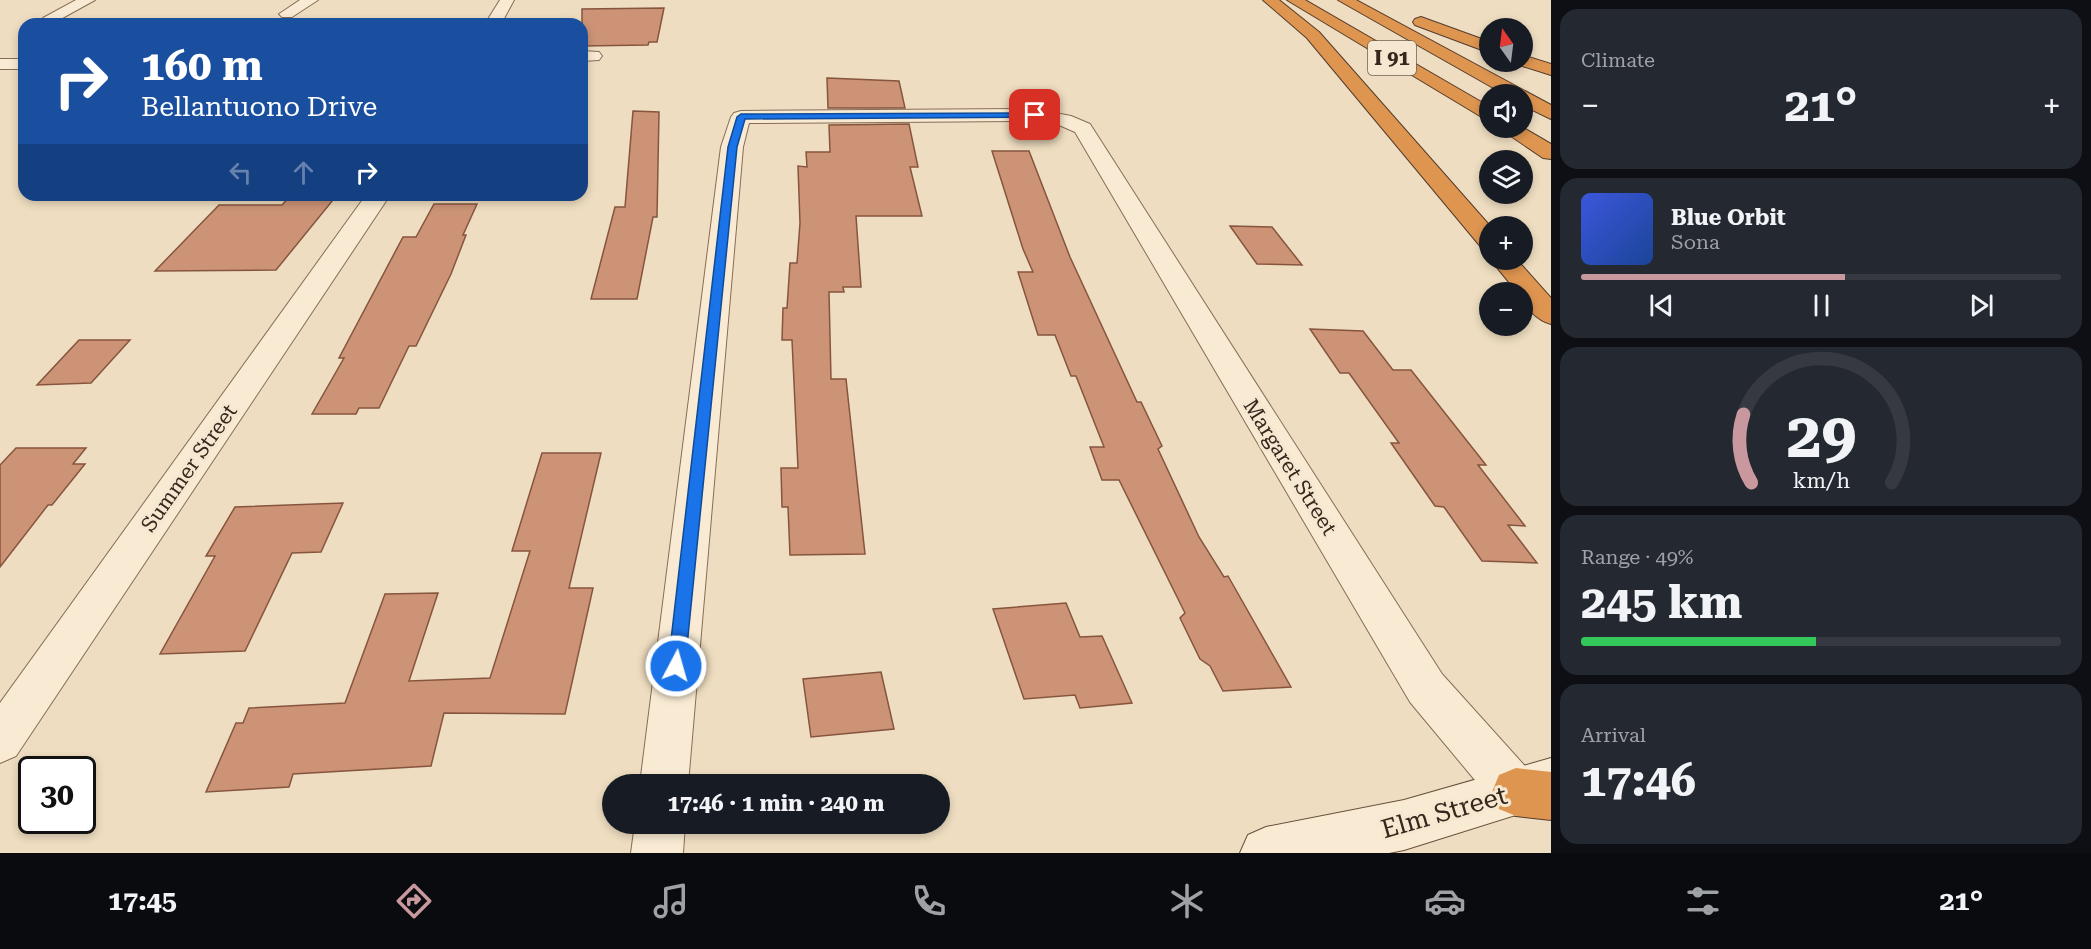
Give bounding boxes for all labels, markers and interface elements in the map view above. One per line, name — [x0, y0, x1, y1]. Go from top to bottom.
north arrow — [1479, 18, 1533, 72]
map controls — [1479, 18, 1533, 336]
text: 160 m — [141, 41, 263, 90]
road number: I 91 — [1368, 41, 1416, 75]
icon: right — [42, 42, 120, 120]
text: Climate — [1581, 48, 1655, 72]
text: 21° — [1785, 79, 1857, 132]
button: sound — [1479, 84, 1533, 138]
text: − — [1581, 86, 1599, 125]
text: + — [2043, 86, 2061, 125]
pin — [1009, 89, 1060, 140]
text: Bellantuono Drive — [141, 91, 377, 123]
icon: arrive — [1018, 98, 1051, 131]
button: layers — [1479, 150, 1533, 204]
icon: left — [224, 156, 257, 189]
icon: ahead — [287, 156, 320, 189]
icon: right — [350, 156, 383, 189]
text: Blue Orbit — [1671, 205, 1786, 230]
button: + — [1479, 216, 1533, 270]
text: Sona — [1671, 230, 1720, 254]
button: − — [1479, 282, 1533, 336]
icon: previous — [1645, 289, 1678, 322]
icon: pause — [1805, 289, 1838, 322]
icon: next — [1965, 289, 1998, 322]
street label: Margaret Street — [1239, 395, 1342, 540]
street label: Summer Street — [136, 399, 242, 536]
text: 29 — [1786, 400, 1856, 473]
text: km/h — [1792, 469, 1850, 494]
text: Range · 49% — [1581, 545, 1693, 569]
text: 245 km — [1581, 576, 1742, 629]
position arrow — [644, 634, 708, 698]
text: Arrival — [1581, 723, 1646, 747]
text: 17:46 — [1581, 754, 1696, 807]
speed limit sign: 30 — [18, 756, 96, 834]
street label: Elm Street — [1378, 780, 1511, 844]
text: 17:46 · 1 min · 240 m — [667, 791, 885, 816]
icon: directions — [393, 880, 435, 922]
icon: music — [650, 880, 692, 922]
icon: phone — [908, 880, 950, 922]
icon: climate — [1166, 880, 1208, 922]
icon: car — [1424, 880, 1466, 922]
icon: filters — [1682, 880, 1724, 922]
text: 17:45 — [108, 885, 177, 917]
text: 21° — [1939, 885, 1983, 917]

